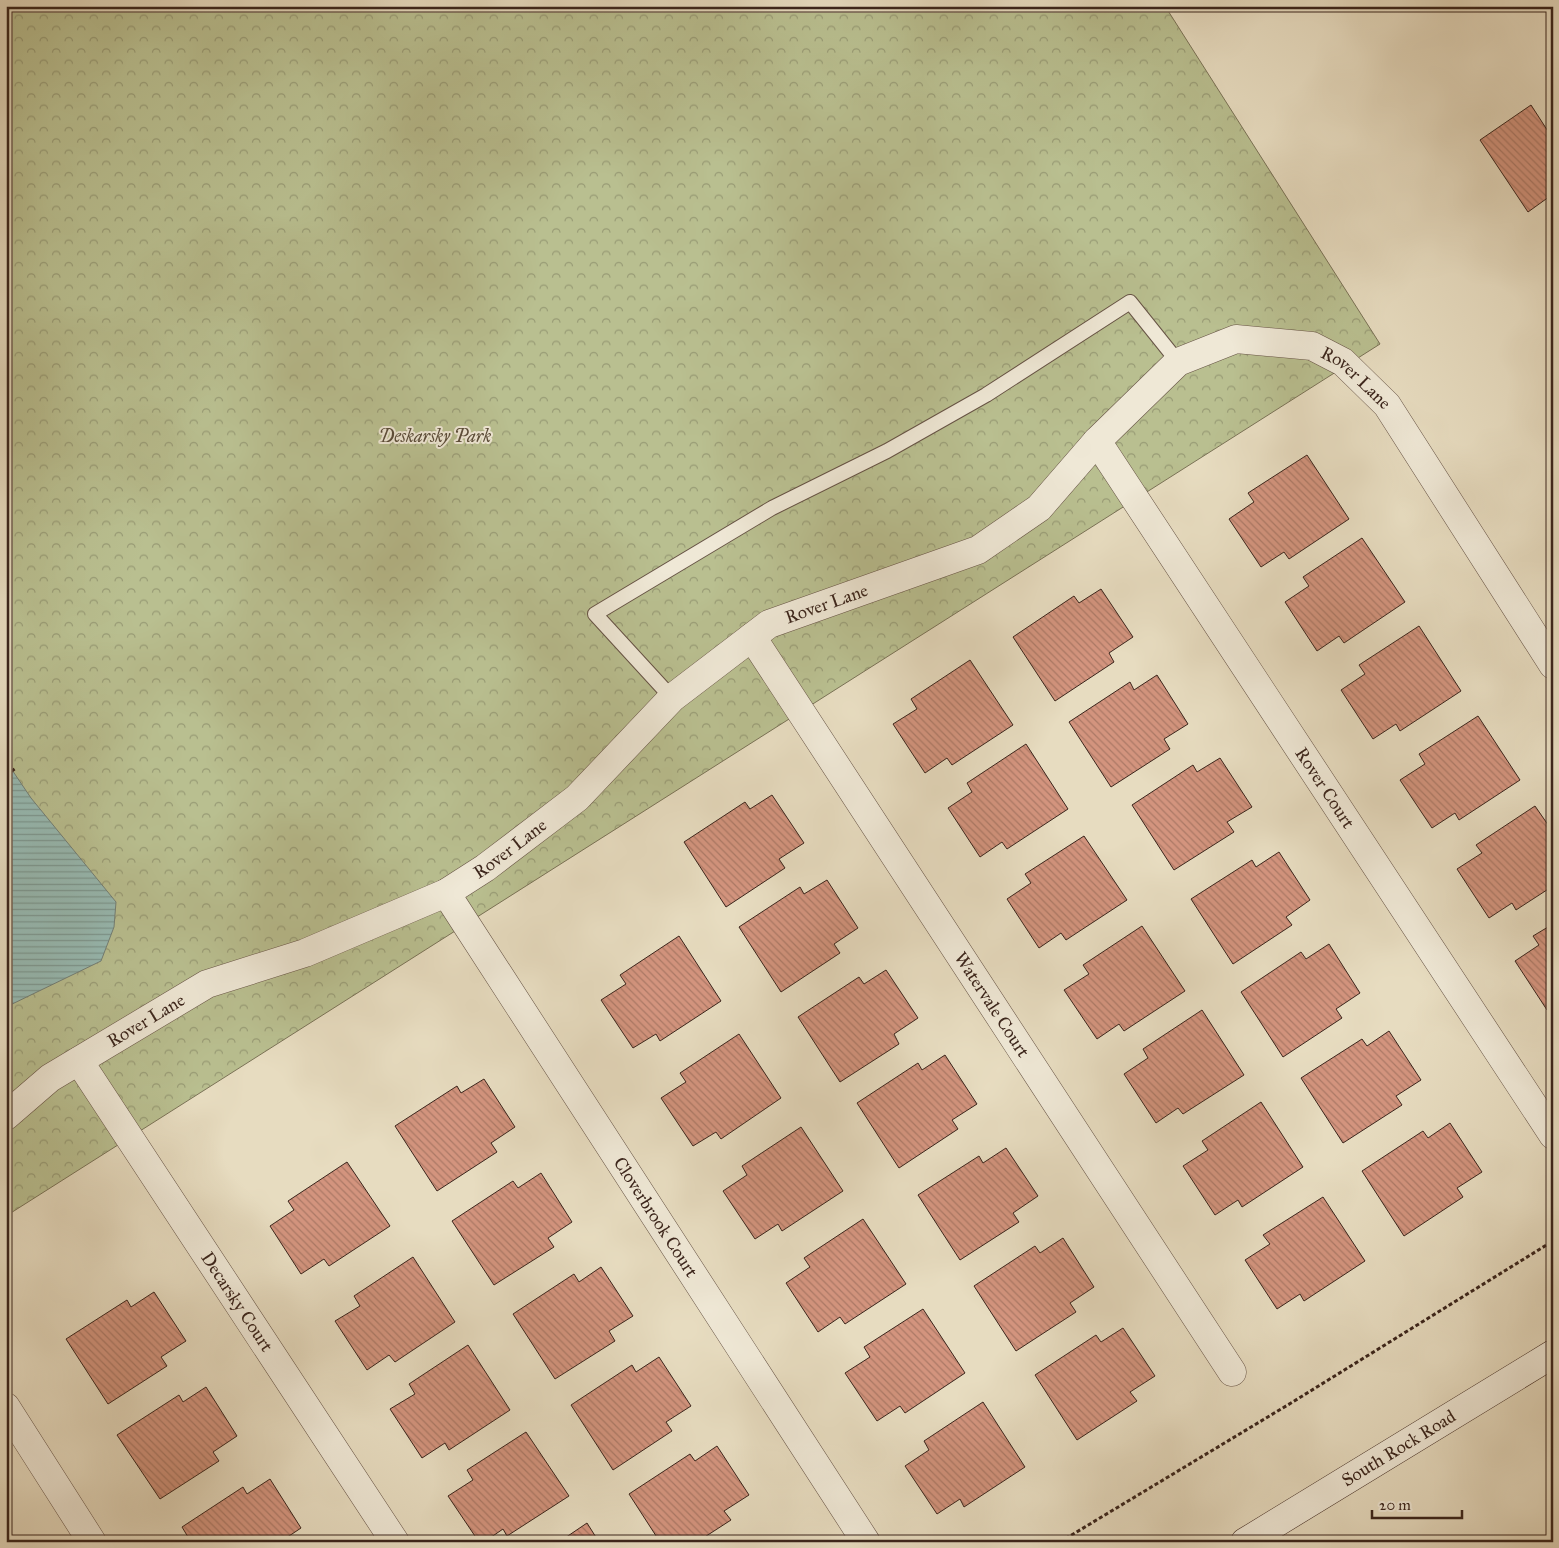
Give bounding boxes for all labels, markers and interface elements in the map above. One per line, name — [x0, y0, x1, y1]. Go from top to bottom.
street label: Rover Lane — [1317, 342, 1396, 414]
park label: Deskarsky Park — [379, 425, 491, 447]
street label: Rover Lane — [782, 579, 871, 628]
street label: Rover Court — [1290, 743, 1360, 833]
street label: Rover Lane — [469, 814, 551, 884]
street label: Watervale Court — [950, 948, 1035, 1062]
street label: Rover Lane — [103, 989, 189, 1052]
street label: Cloverbrook Court — [609, 1153, 703, 1282]
street label: Decarsky Court — [196, 1248, 278, 1356]
street label: South Rock Road — [1338, 1405, 1460, 1491]
scale bar — [1372, 1488, 1462, 1520]
text: 20 m — [1379, 1496, 1411, 1514]

